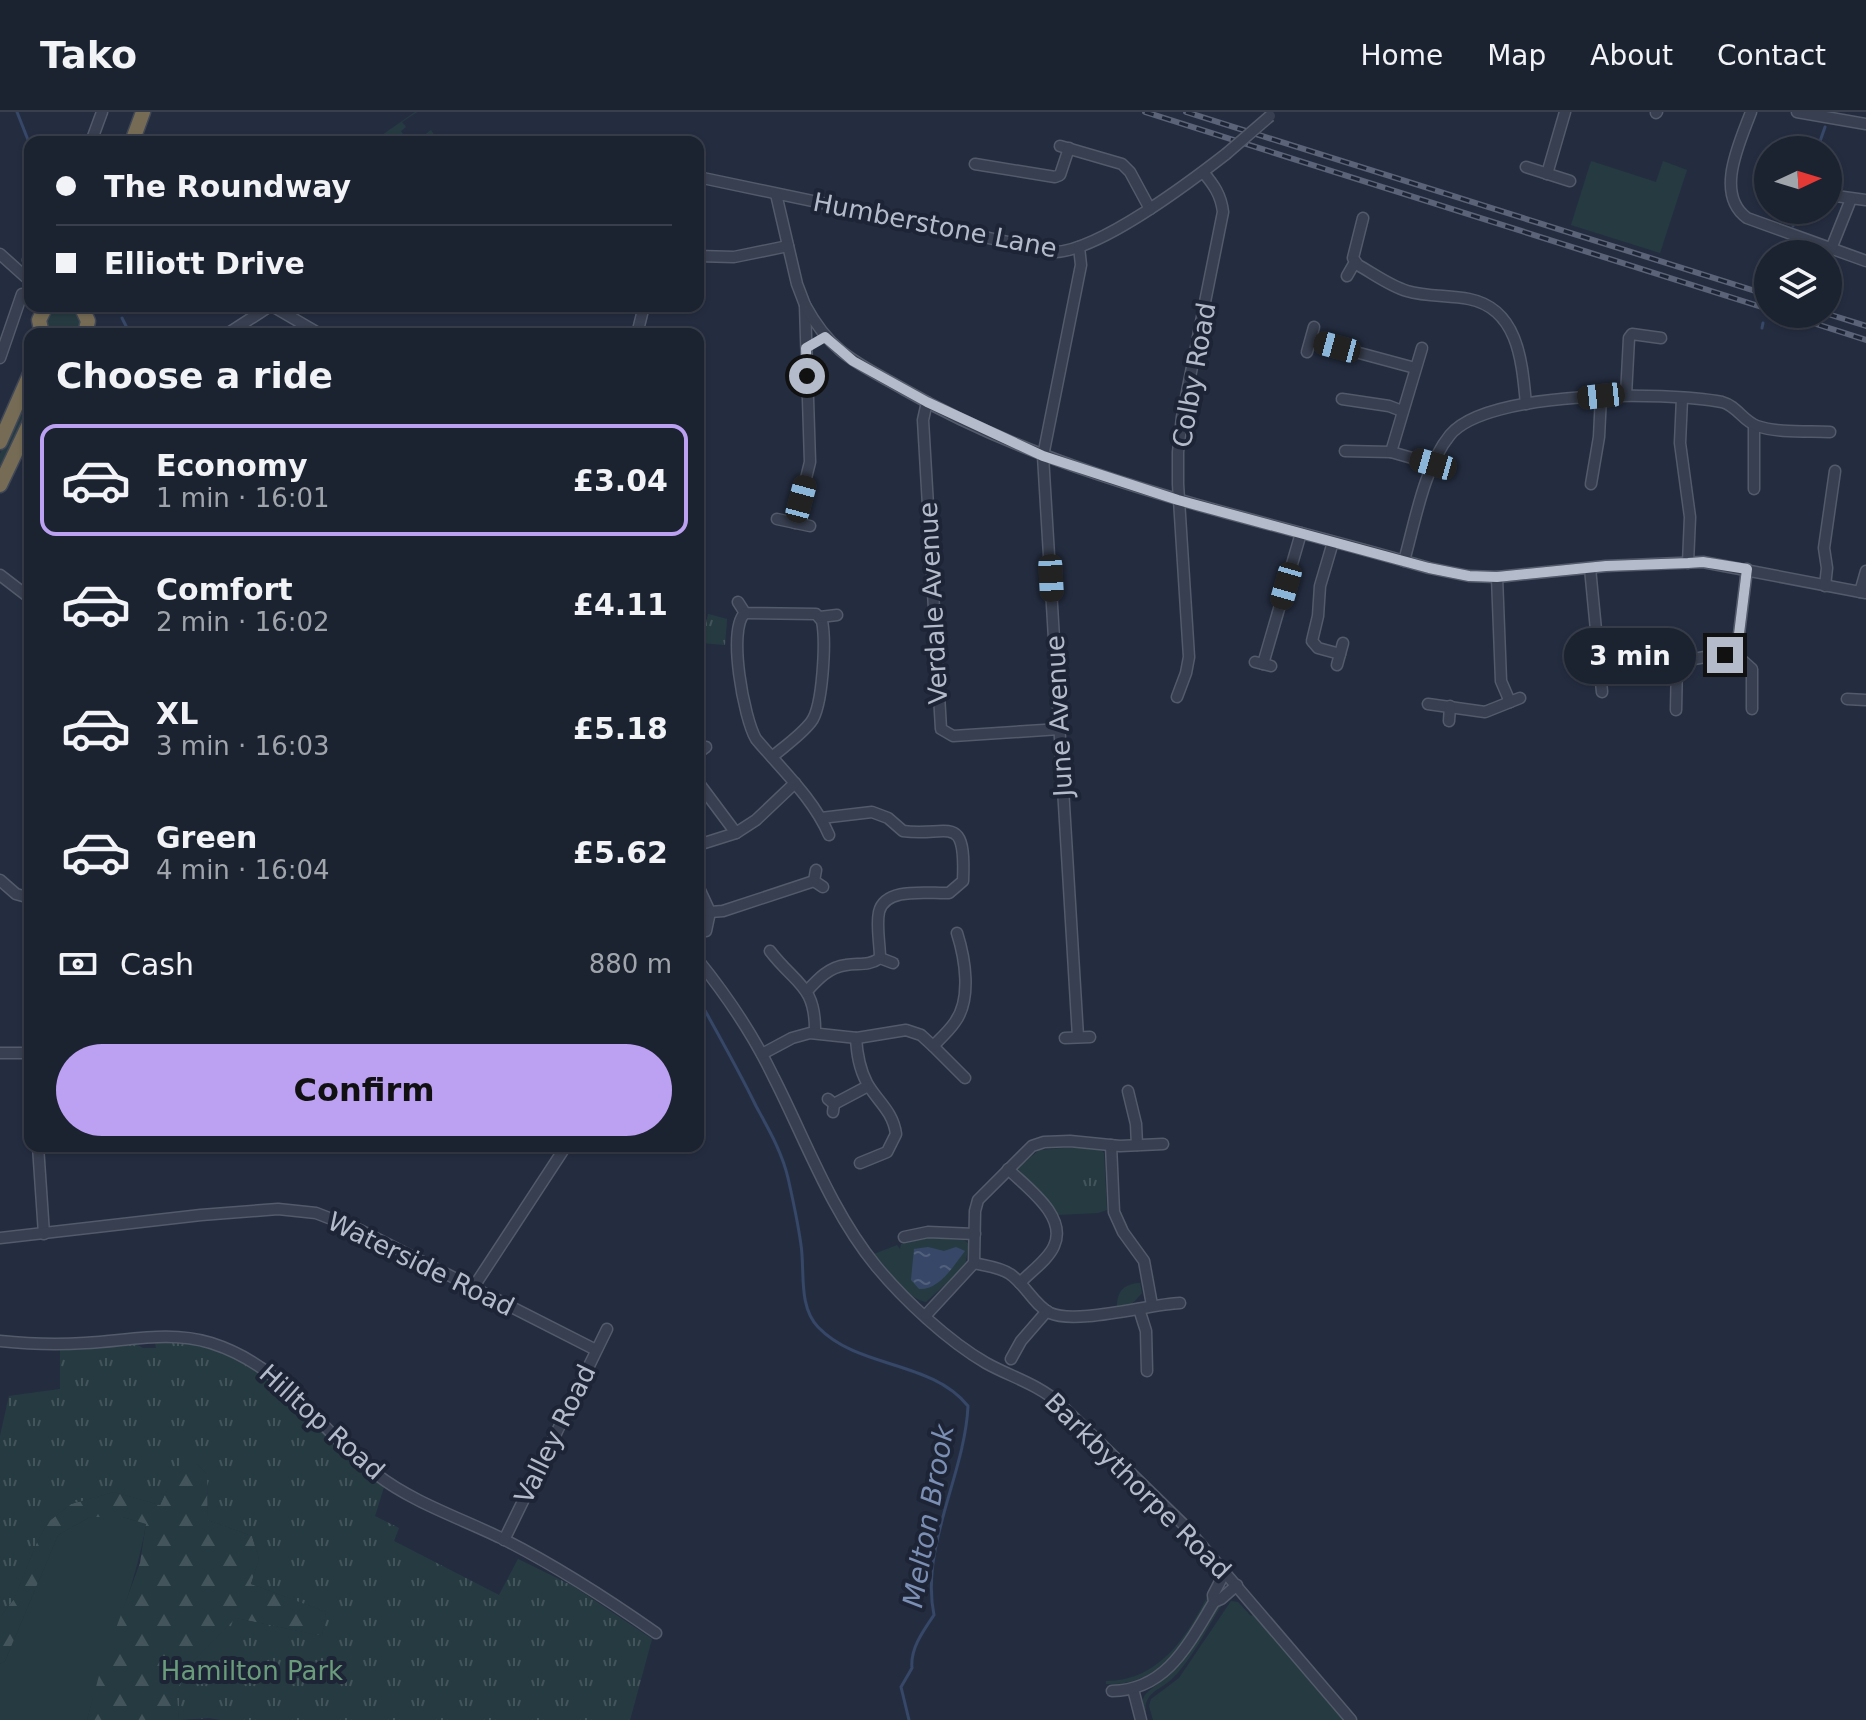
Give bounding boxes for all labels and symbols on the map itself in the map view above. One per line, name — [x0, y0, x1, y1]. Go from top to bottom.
north arrow — [1754, 136, 1842, 224]
street label: Humberstone Lane — [811, 187, 1059, 263]
street label: Colby Road — [1166, 300, 1222, 450]
car — [1311, 329, 1363, 365]
route start — [789, 358, 825, 394]
car — [1576, 382, 1626, 410]
car — [1407, 446, 1459, 482]
car — [783, 473, 819, 525]
street label: Verdale Avenue — [913, 501, 953, 705]
car — [1038, 553, 1064, 603]
car — [1268, 560, 1304, 612]
callout: 3 min — [1565, 627, 1697, 683]
street label: June Avenue — [1040, 635, 1078, 799]
route end — [1707, 637, 1743, 673]
street label: Waterside Road — [323, 1206, 519, 1322]
street label: Hilltop Road — [253, 1358, 391, 1486]
street label: Valley Road — [508, 1360, 602, 1508]
street label: Barkbythorpe Road — [1039, 1387, 1237, 1585]
water label: Melton Brook — [896, 1420, 961, 1610]
park label: Hamilton Park — [161, 1656, 343, 1686]

